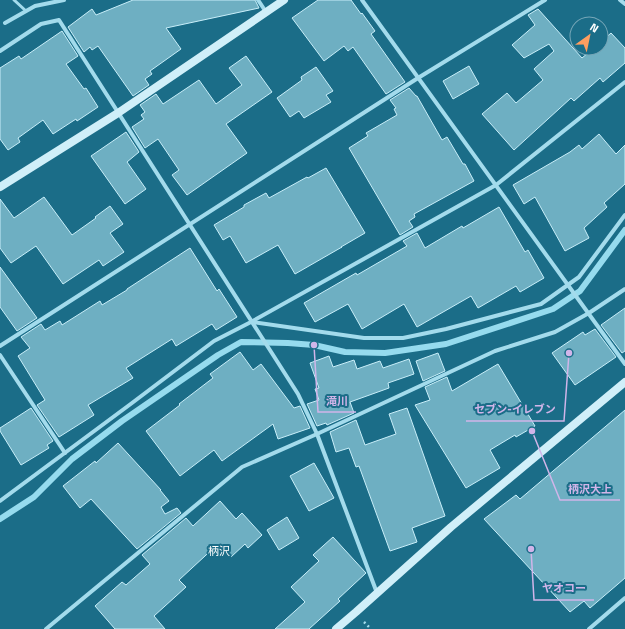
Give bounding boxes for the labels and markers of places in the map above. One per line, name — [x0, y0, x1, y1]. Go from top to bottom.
callout: 滝川 — [318, 389, 356, 412]
callout: セブン-イレブン — [466, 398, 564, 421]
callout: 柄沢大上 — [560, 477, 620, 500]
callout: ヤオコー — [534, 577, 594, 600]

